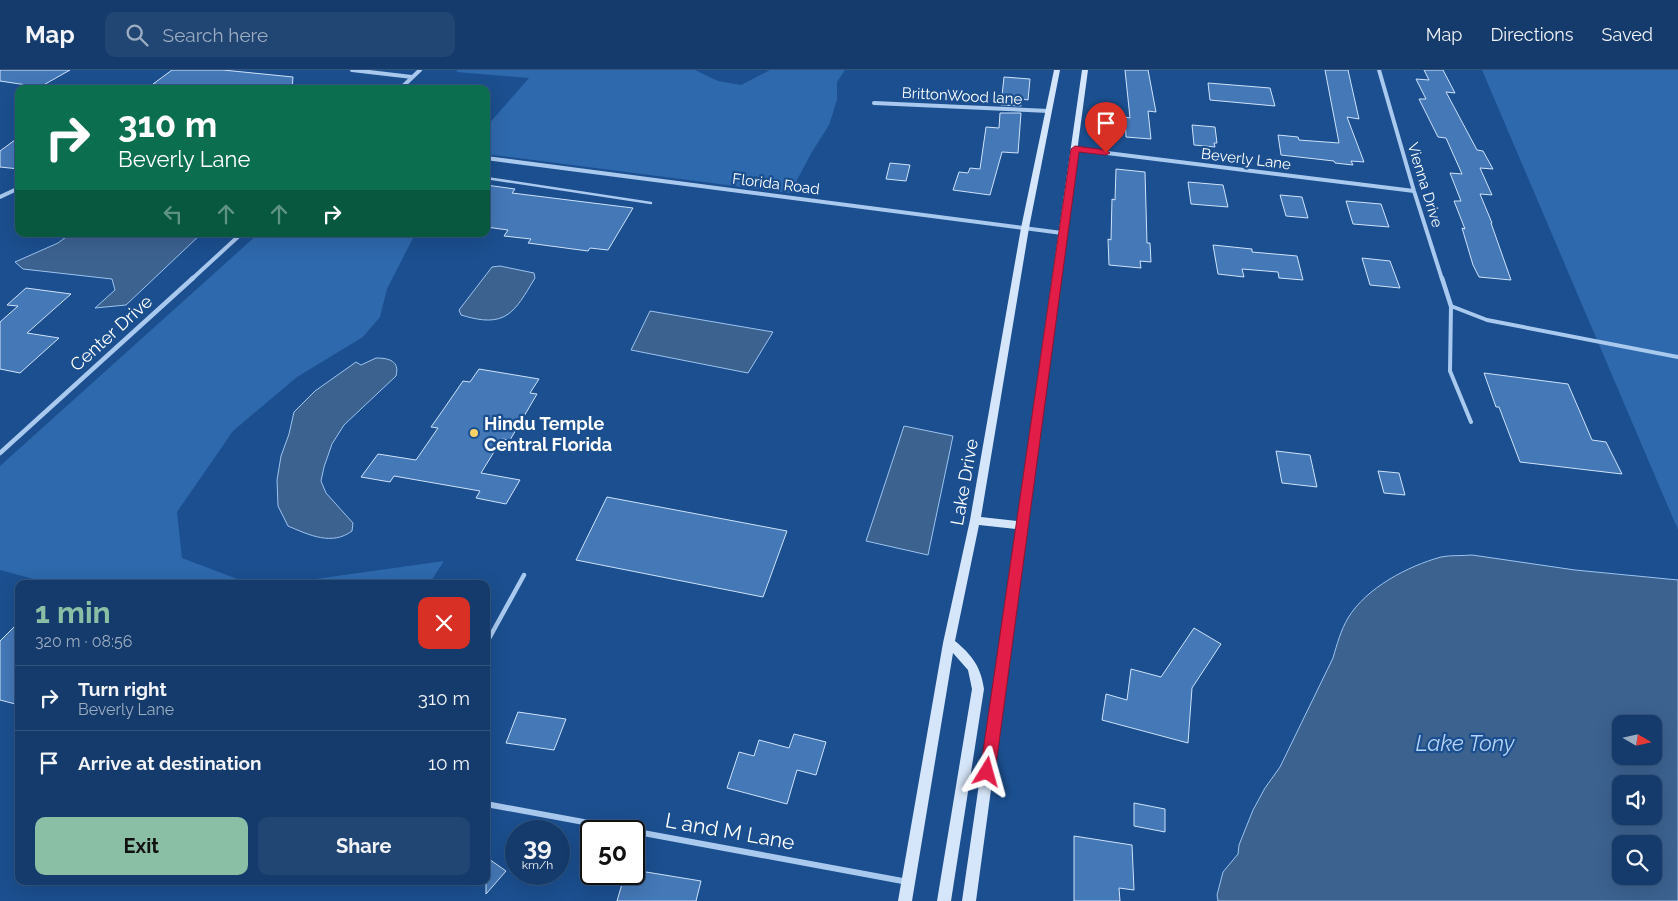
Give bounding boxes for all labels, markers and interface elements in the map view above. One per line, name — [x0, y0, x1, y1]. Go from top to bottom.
search box — [105, 12, 455, 57]
text: Map — [25, 20, 75, 49]
icon: search — [123, 21, 151, 49]
text: Search here — [163, 24, 268, 46]
text: Map — [1426, 24, 1462, 45]
text: Directions — [1490, 24, 1574, 45]
text: Saved — [1602, 24, 1653, 45]
street label: BrittonWood lane — [901, 84, 1023, 108]
pin — [1085, 102, 1127, 153]
text: 310 m — [118, 104, 217, 145]
icon: right — [35, 105, 100, 170]
icon: arrive — [1092, 109, 1120, 137]
street label: Vienna Drive — [1404, 141, 1446, 230]
street label: Beverly Lane — [1200, 145, 1292, 173]
text: Beverly Lane — [118, 146, 250, 172]
street label: Florida Road — [731, 170, 821, 198]
icon: left — [159, 200, 187, 228]
icon: ahead — [212, 200, 240, 228]
icon: ahead — [265, 200, 293, 228]
icon: right — [318, 200, 346, 228]
street label: Center Drive — [66, 290, 157, 375]
place label: Hindu Temple Central Florida — [484, 413, 612, 455]
marker: Hindu Temple Central Florida — [468, 427, 480, 439]
street label: Lake Drive — [946, 437, 982, 527]
text: 1 min — [35, 595, 111, 630]
button: close — [418, 597, 470, 649]
text: 320 m · 08:56 — [35, 632, 132, 651]
text: Turn right — [78, 678, 167, 700]
icon: right — [35, 684, 63, 712]
text: 310 m — [418, 687, 470, 709]
text: Beverly Lane — [78, 700, 174, 719]
north arrow — [1612, 715, 1662, 765]
map controls — [1612, 715, 1662, 885]
water label: Lake Tony — [1415, 730, 1516, 756]
position arrow — [960, 745, 1012, 797]
icon: arrive — [35, 749, 63, 777]
text: Arrive at destination — [78, 752, 262, 774]
text: 10 m — [428, 752, 470, 774]
button: sound — [1612, 775, 1662, 825]
street label: L and M Lane — [663, 807, 797, 855]
button: Exit — [35, 817, 248, 875]
button: Share — [258, 817, 470, 875]
speed limit sign: 50 — [580, 820, 645, 885]
text: 39 — [523, 831, 552, 861]
button: search — [1612, 835, 1662, 885]
text: km/h — [522, 858, 553, 872]

